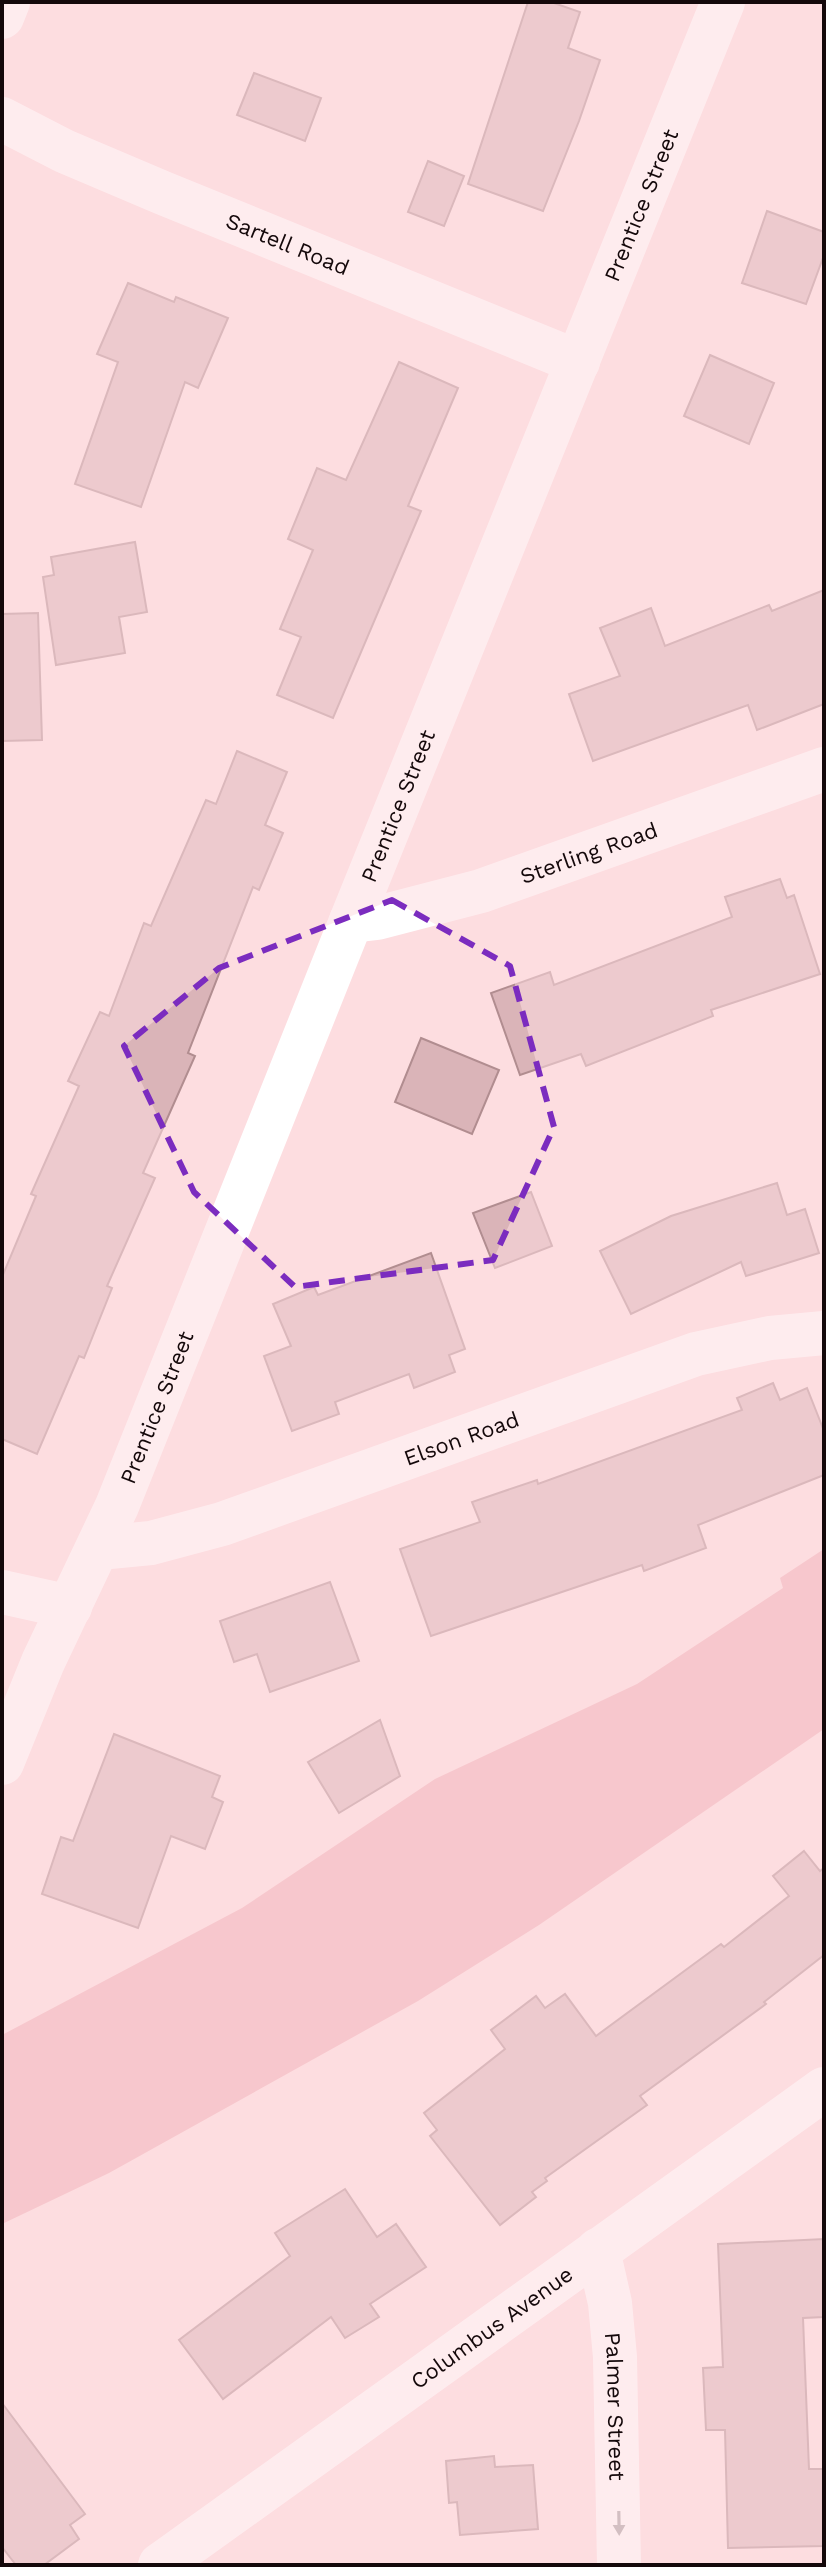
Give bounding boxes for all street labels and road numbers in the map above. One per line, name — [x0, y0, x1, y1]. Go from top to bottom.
street label: Prentice Street — [599, 125, 683, 285]
street label: Sartell Road — [223, 208, 353, 280]
street label: Prentice Street — [356, 726, 440, 886]
street label: Sterling Road — [517, 817, 661, 889]
street label: Prentice Street — [115, 1327, 198, 1487]
street label: Elson Road — [400, 1406, 522, 1470]
street label: Columbus Avenue — [406, 2261, 577, 2394]
street label: Palmer Street — [600, 2331, 630, 2481]

